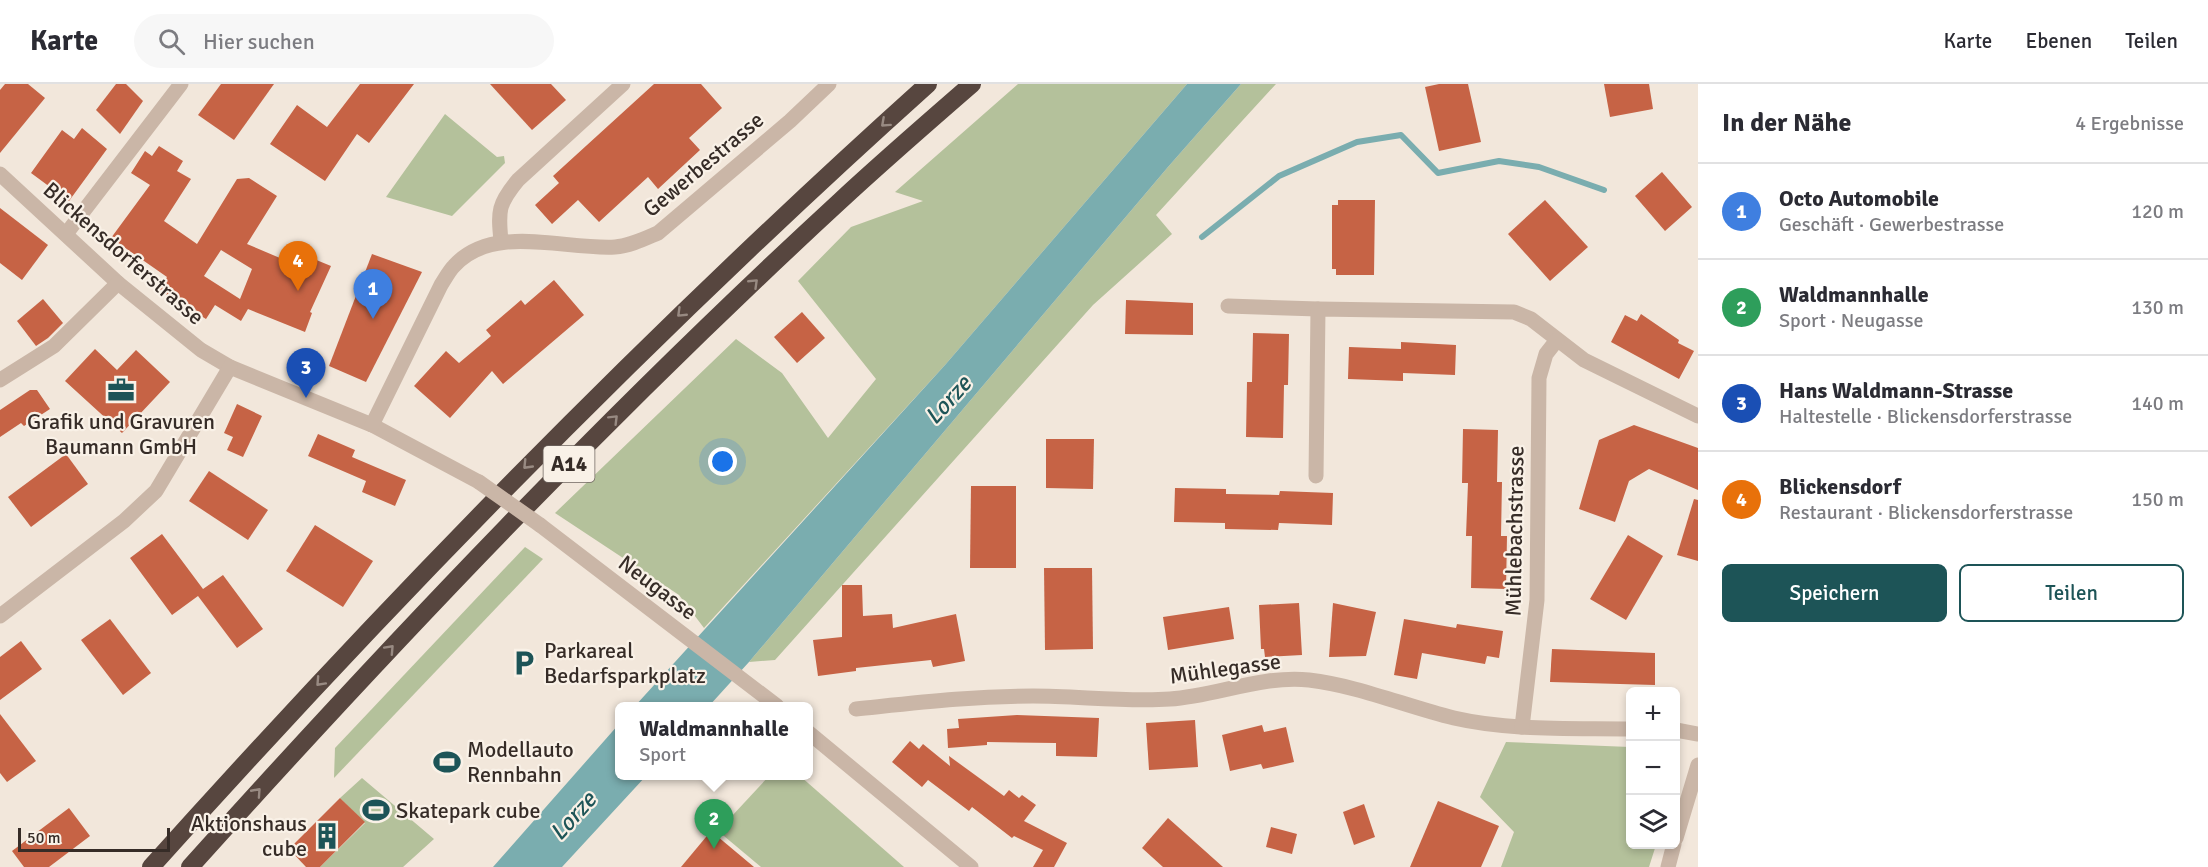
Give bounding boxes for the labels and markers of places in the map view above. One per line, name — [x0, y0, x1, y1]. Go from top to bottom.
pin: 4 — [278, 242, 318, 291]
pin: 1 — [354, 270, 392, 319]
pin: 3 — [286, 348, 326, 398]
office icon: Grafik und Gravuren Baumann GmbH — [106, 375, 136, 405]
place label: Grafik und Gravuren Baumann GmbH — [27, 408, 215, 460]
place label: Parkareal Bedarfsparkplatz — [544, 637, 706, 689]
parking icon: Parkareal Bedarfsparkplatz — [509, 648, 539, 678]
place label: Modellauto Rennbahn — [467, 736, 574, 788]
sports icon: Modellauto Rennbahn — [432, 747, 462, 777]
sports icon: Skatepark cube — [361, 795, 391, 825]
place label: Skatepark cube — [396, 797, 541, 824]
pin: 2 — [694, 800, 734, 849]
place label: Aktionshaus cube — [191, 810, 307, 862]
building icon: Aktionshaus cube — [312, 821, 342, 851]

